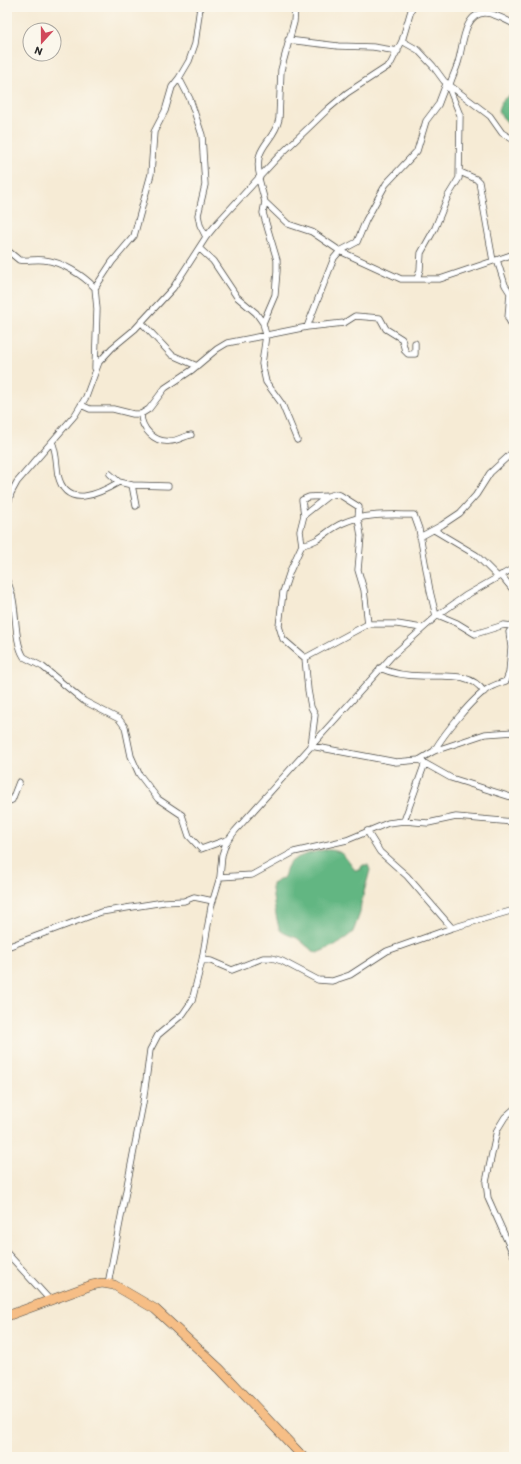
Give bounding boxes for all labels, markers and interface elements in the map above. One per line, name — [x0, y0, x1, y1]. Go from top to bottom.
north arrow — [22, 22, 62, 62]
text: N — [33, 43, 44, 58]

